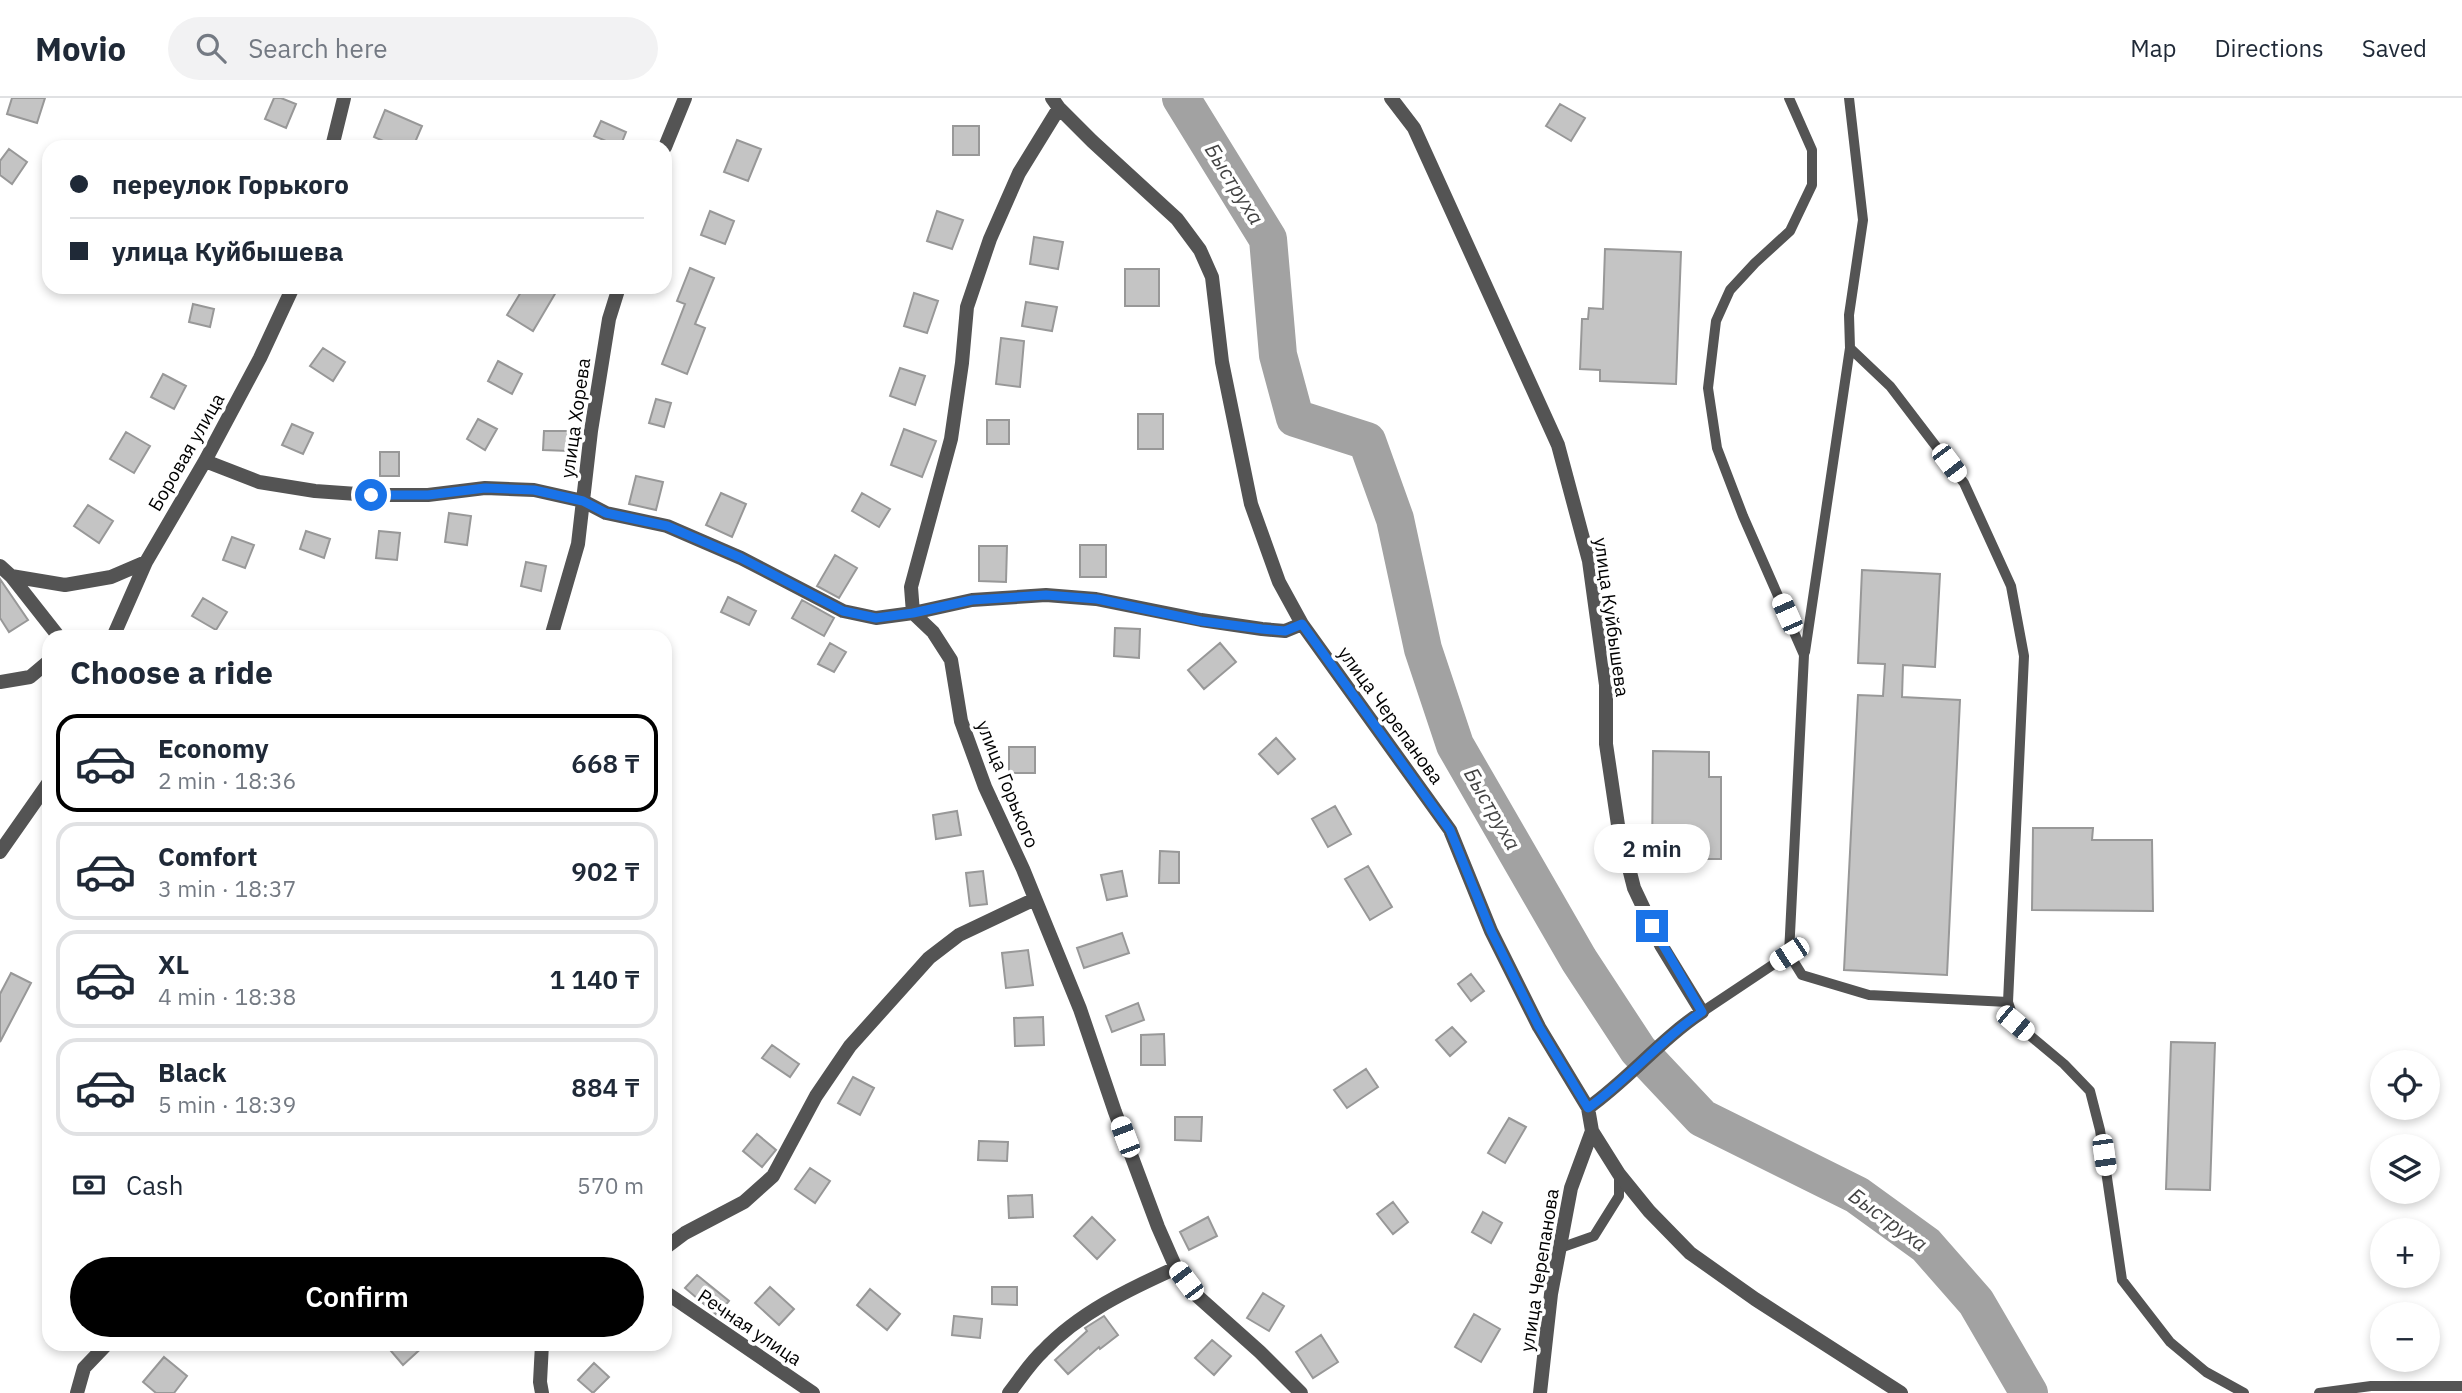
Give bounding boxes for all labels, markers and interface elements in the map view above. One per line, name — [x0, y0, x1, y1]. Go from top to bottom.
search box — [168, 17, 658, 80]
text: Movio — [35, 27, 126, 70]
icon: search — [192, 29, 230, 67]
text: Search here — [248, 31, 388, 65]
text: Map — [2130, 32, 2176, 64]
text: Directions — [2214, 32, 2324, 64]
text: Saved — [2362, 32, 2427, 64]
water label: Быструха — [1199, 137, 1271, 230]
text: переулок Горького — [112, 167, 349, 201]
text: улица Куйбышева — [112, 234, 343, 268]
street label: улица Хорева — [555, 356, 595, 480]
street label: Боровая улица — [143, 389, 229, 515]
car — [1928, 440, 1971, 486]
route start — [355, 479, 387, 511]
street label: улица Куйбышева — [1589, 536, 1635, 698]
car — [1769, 591, 1806, 637]
street label: улица Черепанова — [1333, 641, 1449, 789]
text: Choose a ride — [70, 651, 273, 693]
street label: улица Горького — [971, 717, 1045, 851]
text: Economy — [158, 731, 269, 765]
icon: car — [74, 732, 137, 795]
text: 668 ₸ — [571, 746, 640, 780]
water label: Быструха — [1458, 762, 1528, 855]
text: 2 min · 18:36 — [158, 765, 296, 795]
callout: 2 min — [1594, 824, 1710, 874]
text: 2 min — [1622, 833, 1682, 863]
text: Comfort — [158, 839, 257, 873]
icon: car — [74, 840, 137, 903]
text: 902 ₸ — [571, 854, 640, 888]
text: 3 min · 18:37 — [158, 873, 296, 903]
route end — [1636, 910, 1668, 942]
car — [1766, 934, 1813, 974]
text: XL — [158, 947, 189, 981]
icon: car — [74, 948, 137, 1011]
text: 1 140 ₸ — [550, 962, 640, 996]
text: 4 min · 18:38 — [158, 981, 296, 1011]
car — [1993, 1001, 2038, 1045]
map controls — [2370, 1050, 2440, 1372]
button: locate — [2370, 1050, 2440, 1120]
text: Black — [158, 1055, 226, 1089]
icon: car — [74, 1056, 137, 1119]
text: 884 ₸ — [571, 1070, 640, 1104]
text: 5 min · 18:39 — [158, 1089, 296, 1119]
car — [1108, 1114, 1143, 1160]
car — [2091, 1133, 2118, 1177]
button: layers — [2370, 1134, 2440, 1204]
icon: cash — [70, 1166, 108, 1204]
text: Cash — [126, 1168, 183, 1202]
text: 570 m — [577, 1170, 644, 1200]
water label: Быструха — [1843, 1181, 1934, 1257]
street label: улица Черепанова — [1514, 1187, 1564, 1353]
button: + — [2370, 1218, 2440, 1288]
button: Confirm — [70, 1257, 644, 1337]
car — [1165, 1258, 1208, 1304]
street label: Речная улица — [693, 1283, 807, 1371]
button: − — [2370, 1302, 2440, 1372]

